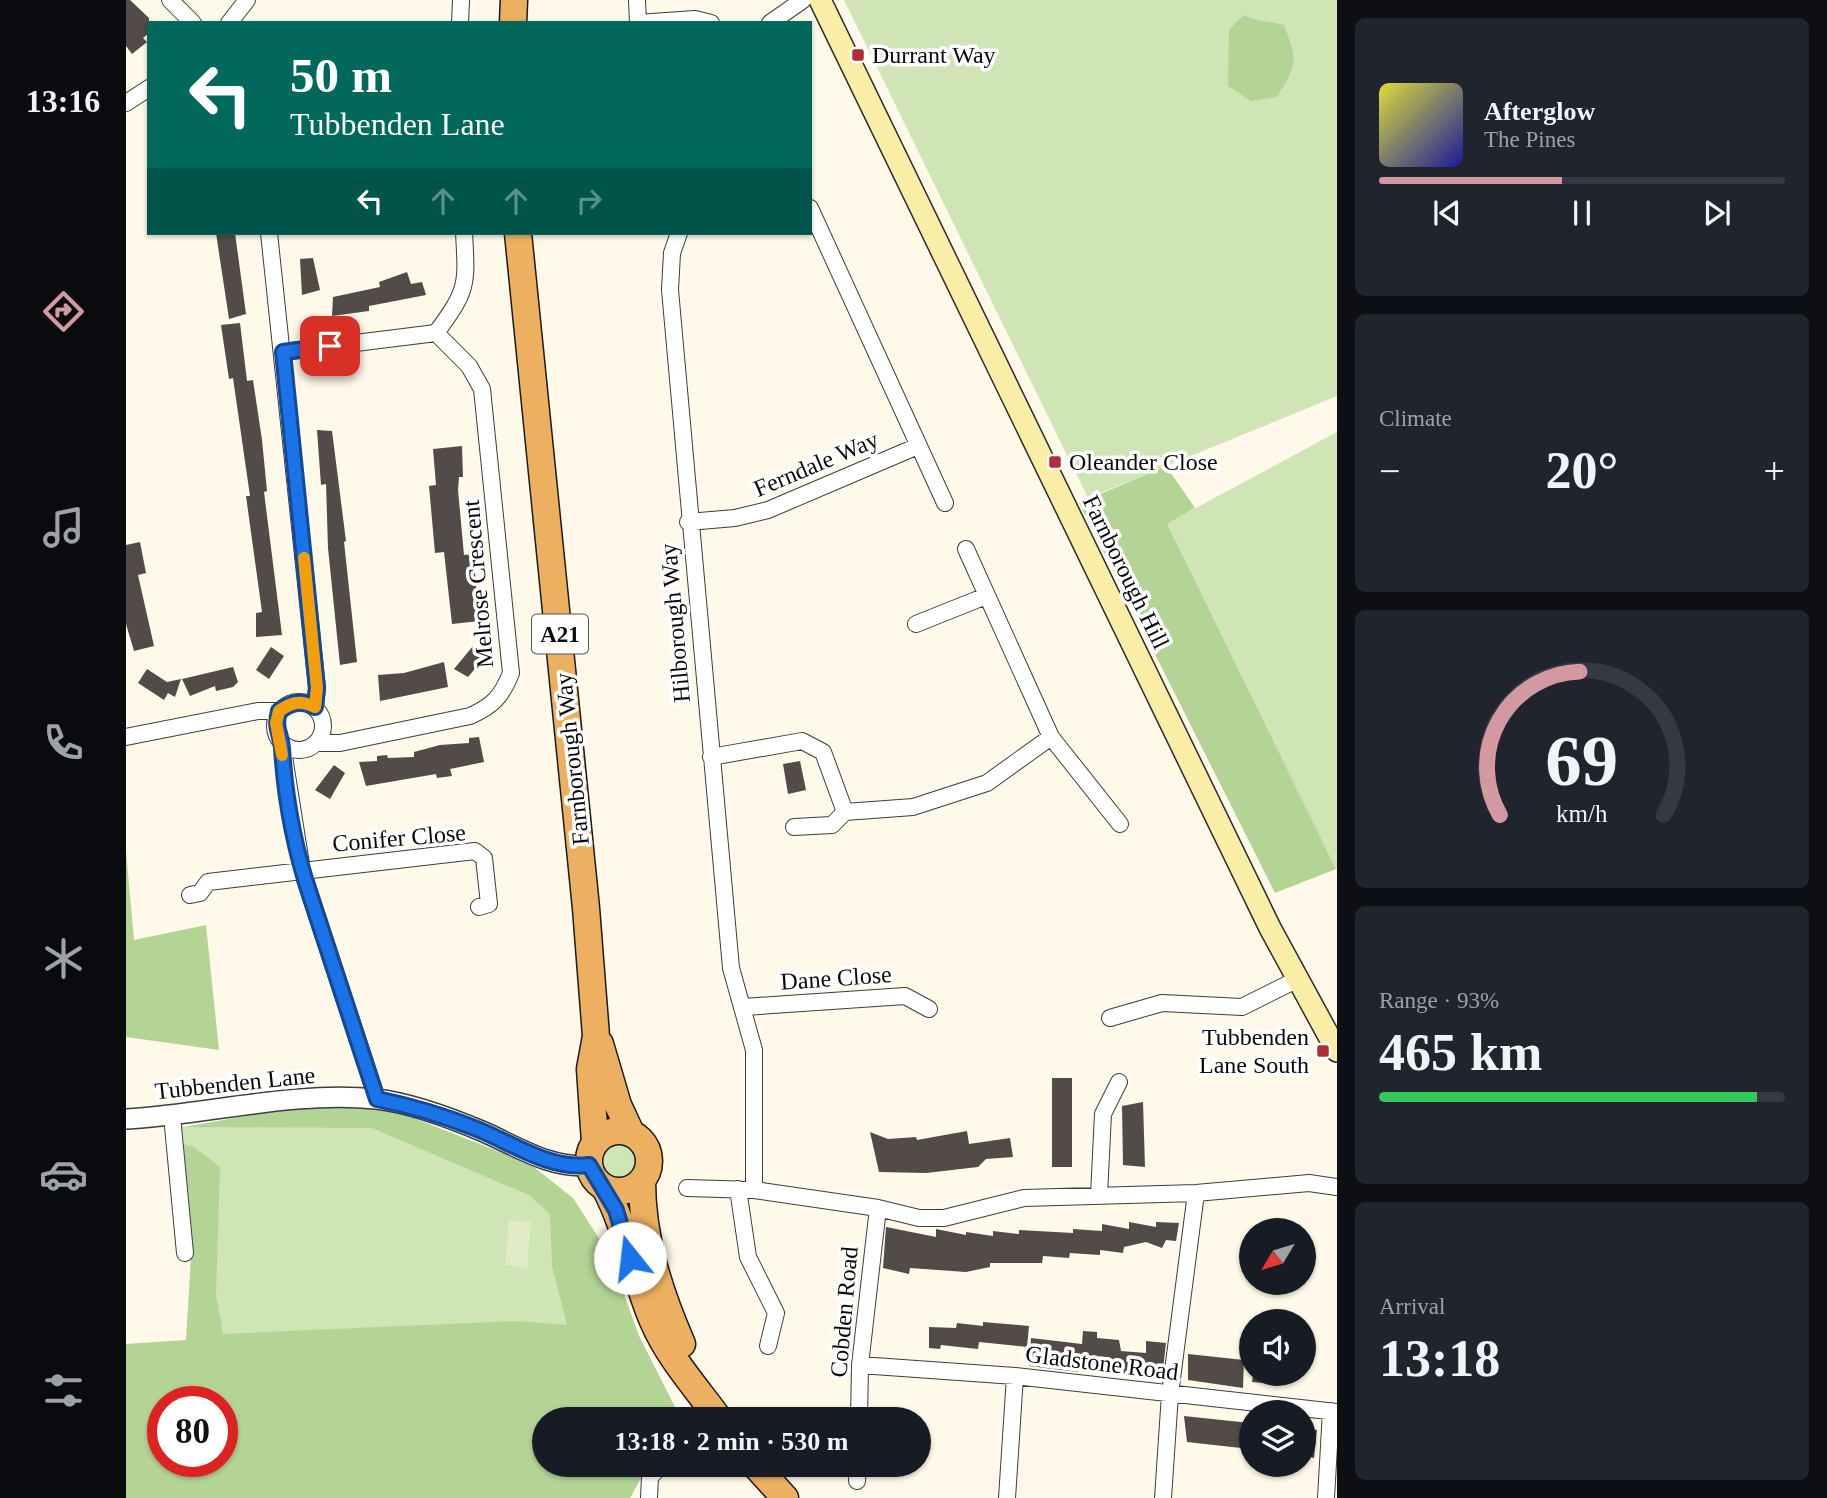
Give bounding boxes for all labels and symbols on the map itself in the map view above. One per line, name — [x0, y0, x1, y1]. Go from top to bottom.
place label: Durrant Way — [872, 42, 996, 68]
marker: Durrant Way — [850, 47, 866, 63]
pin — [300, 316, 360, 376]
street label: Ferndale Way — [750, 426, 882, 502]
place label: Oleander Close — [1069, 449, 1218, 475]
marker: Oleander Close — [1047, 454, 1063, 470]
street label: Farnborough Hill — [1078, 491, 1175, 653]
street label: Melrose Crescent — [458, 499, 498, 669]
street label: Hilborough Way — [655, 542, 695, 704]
road number: A21 — [532, 614, 588, 654]
street label: Farnborough Way — [550, 672, 594, 846]
street label: Conifer Close — [331, 819, 467, 857]
street label: Dane Close — [780, 961, 892, 995]
place label: Tubbenden Lane South — [1199, 1024, 1309, 1078]
marker: Tubbenden Lane South — [1315, 1043, 1331, 1059]
street label: Tubbenden Lane — [154, 1062, 316, 1104]
north arrow — [1239, 1218, 1316, 1295]
position arrow — [593, 1221, 667, 1295]
street label: Cobden Road — [825, 1245, 863, 1379]
street label: Gladstone Road — [1024, 1341, 1180, 1385]
speed limit sign: 80 — [147, 1386, 238, 1477]

